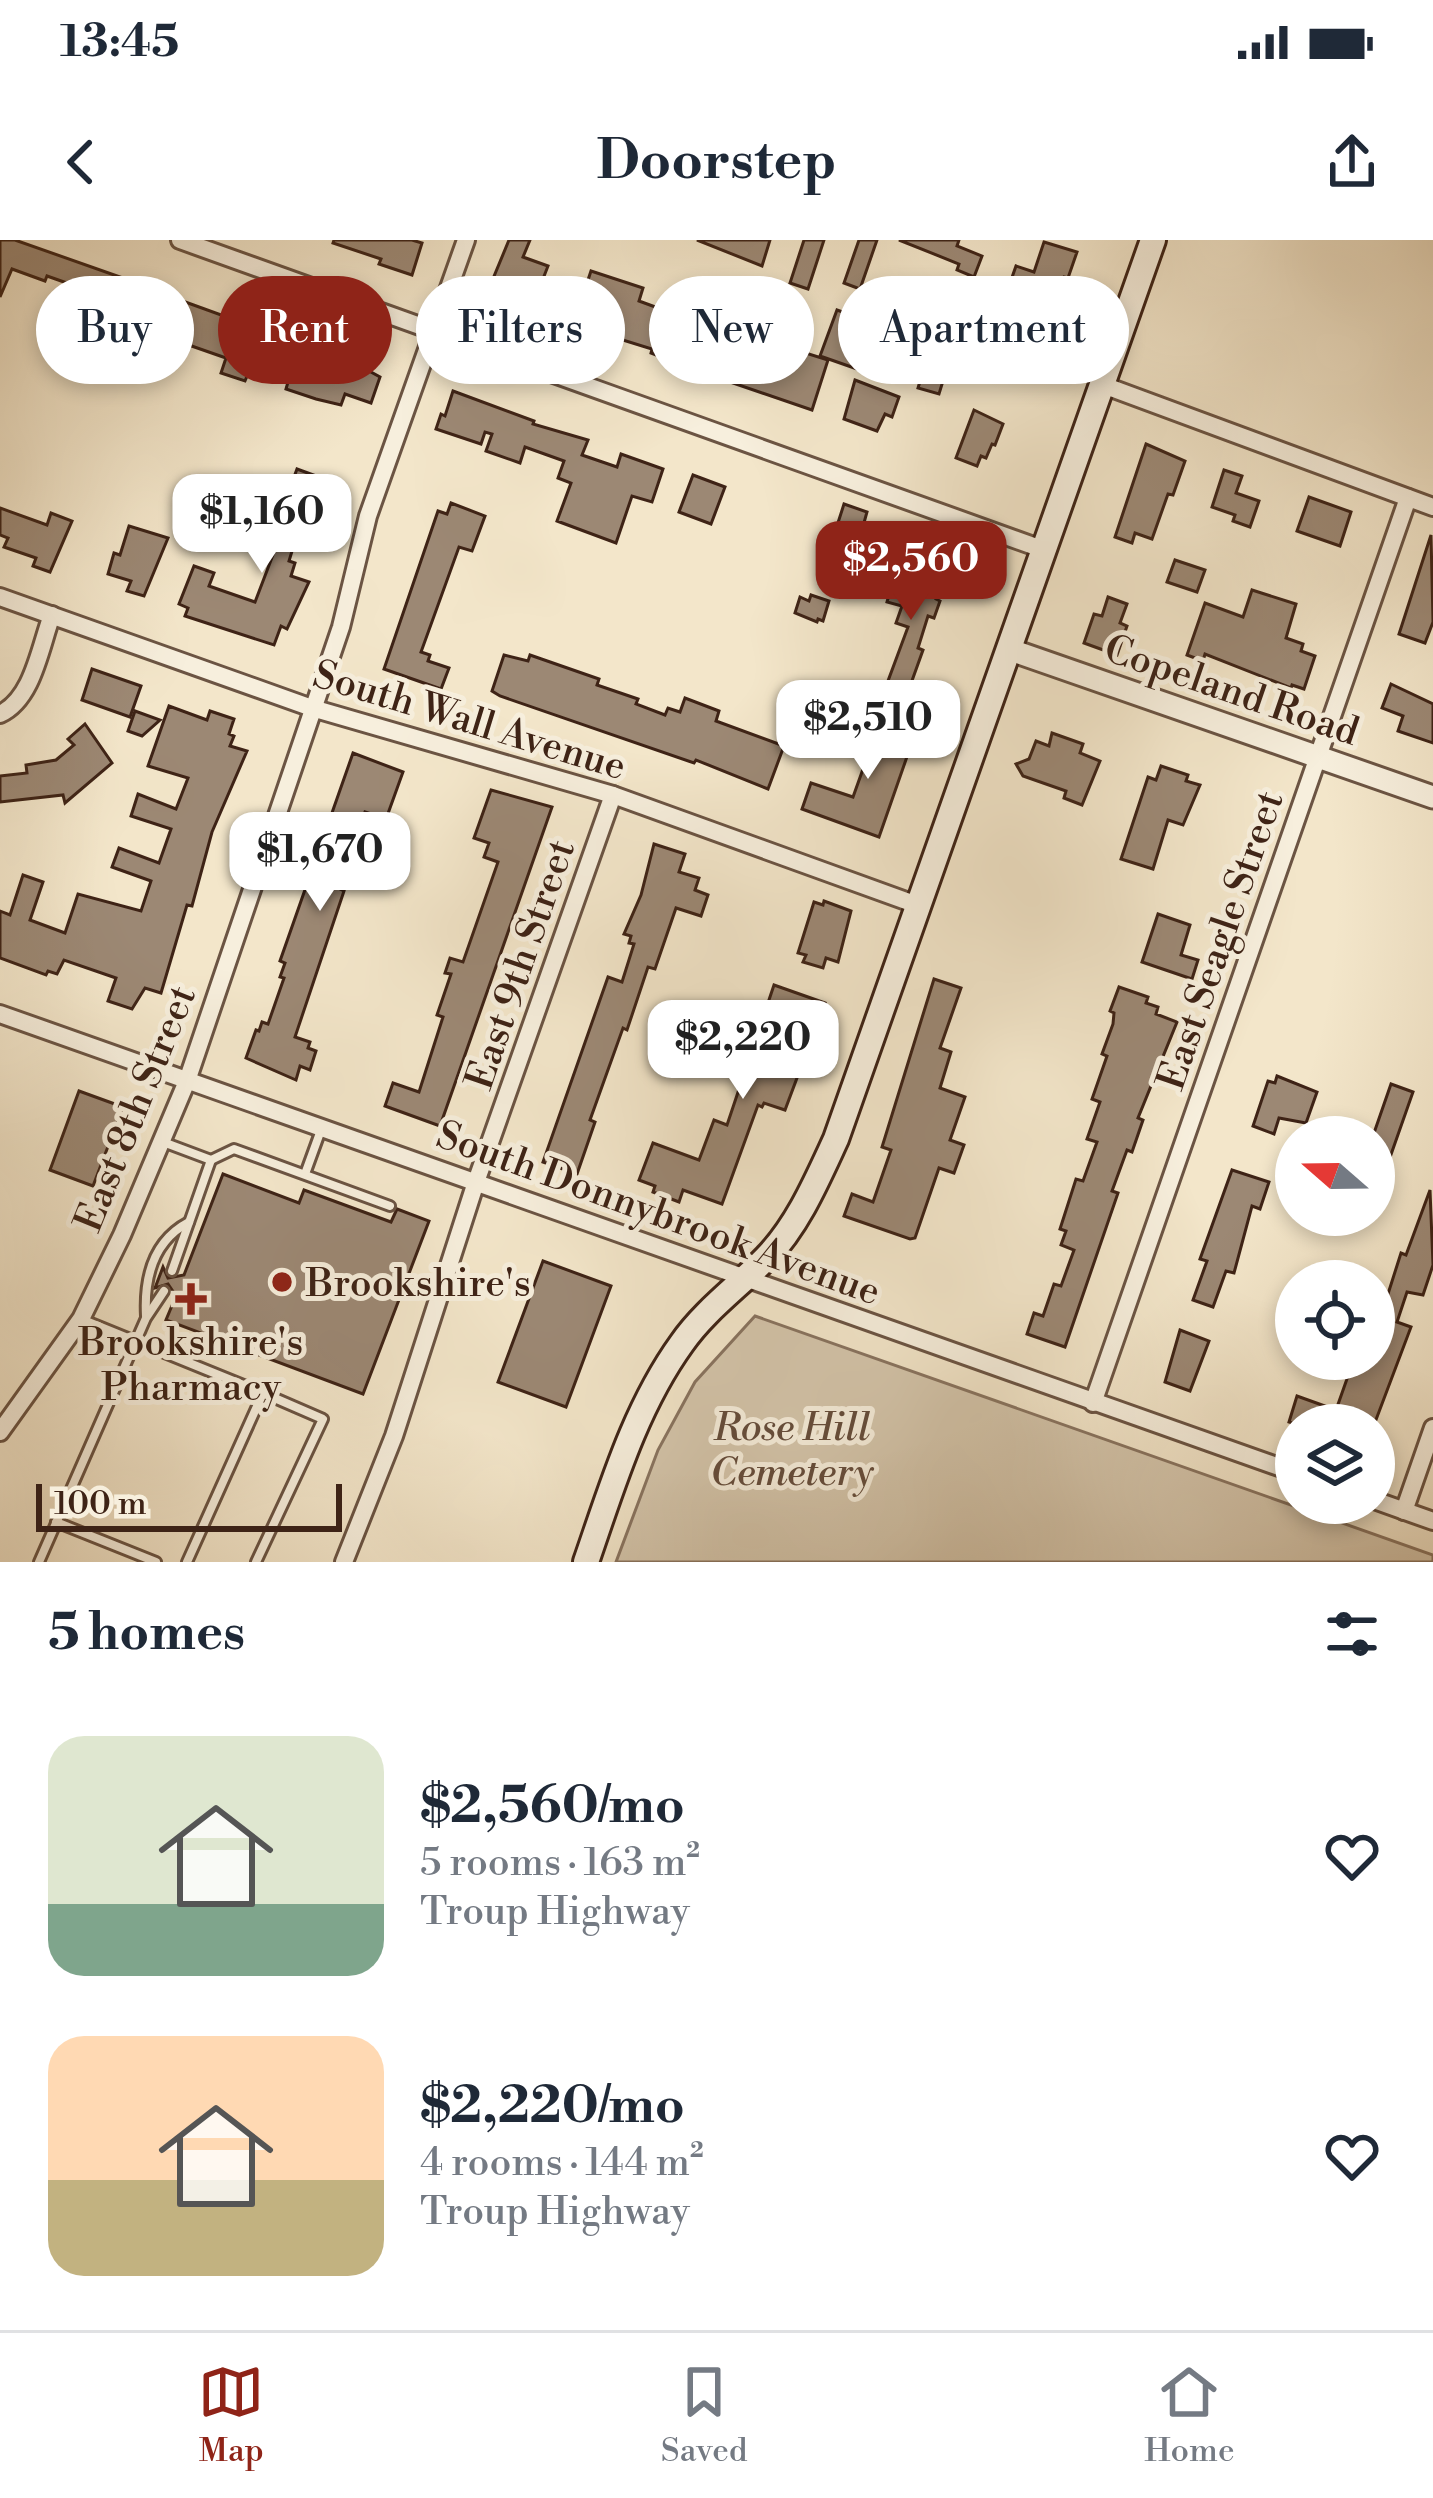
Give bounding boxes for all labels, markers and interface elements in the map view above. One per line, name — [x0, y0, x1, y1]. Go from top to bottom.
text: 13:45 — [60, 14, 179, 71]
text: Doorstep — [596, 128, 837, 196]
icon: back — [48, 129, 114, 195]
icon: share — [1319, 129, 1385, 195]
chip: Buy — [36, 276, 194, 384]
chip: Rent — [218, 276, 392, 384]
chip: Filters — [416, 276, 625, 384]
chip: New — [649, 276, 814, 384]
chip: Apartment — [838, 276, 1129, 384]
pin: $1,160 — [164, 474, 360, 576]
text: $1,160 — [199, 488, 325, 537]
pin: $2,560 — [813, 521, 1009, 623]
text: $2,560 — [843, 535, 979, 584]
street label: Copeland Road — [1097, 625, 1365, 758]
street label: South Wall Avenue — [307, 651, 632, 792]
pin: $2,510 — [770, 680, 966, 782]
text: $2,510 — [803, 694, 933, 743]
street label: East Seagle Street — [1147, 785, 1296, 1097]
pin: $1,670 — [222, 812, 418, 914]
text: $1,670 — [256, 826, 384, 875]
street label: East 9th Street — [456, 833, 587, 1096]
street label: East 8th Street — [65, 978, 208, 1239]
pin: $2,220 — [645, 1000, 841, 1102]
text: $2,220 — [675, 1014, 811, 1063]
street label: South Donnybrook Avenue — [429, 1111, 887, 1318]
north arrow — [1275, 1116, 1395, 1236]
map controls — [1275, 1116, 1395, 1524]
place label: Brookshire's — [305, 1260, 531, 1309]
button: locate — [1275, 1260, 1395, 1380]
marker: Brookshire's — [269, 1269, 295, 1295]
marker: Brookshire's Pharmacy — [178, 1286, 204, 1312]
place label: Brookshire's Pharmacy — [78, 1319, 303, 1413]
park label: Rose Hill Cemetery — [710, 1404, 874, 1498]
button: layers — [1275, 1404, 1395, 1524]
scale bar — [36, 1478, 342, 1531]
text: 100 m — [54, 1484, 147, 1525]
icon: filters — [1319, 1601, 1385, 1667]
text: 5 homes — [48, 1602, 245, 1666]
text: $2,560/mo — [420, 1775, 685, 1839]
icon: home — [144, 1784, 288, 1928]
icon: heart — [1319, 1823, 1385, 1889]
text: 5 rooms · 163 m² — [420, 1839, 700, 1888]
text: Troup Highway — [420, 1888, 690, 1937]
text: $2,220/mo — [420, 2075, 685, 2139]
icon: home — [144, 2084, 288, 2228]
icon: heart — [1319, 2123, 1385, 2189]
text: 4 rooms · 144 m² — [420, 2139, 704, 2188]
text: Troup Highway — [420, 2188, 690, 2237]
tab: Map — [198, 2359, 264, 2472]
tab: Saved — [661, 2359, 748, 2472]
tab: Home — [1144, 2359, 1235, 2472]

